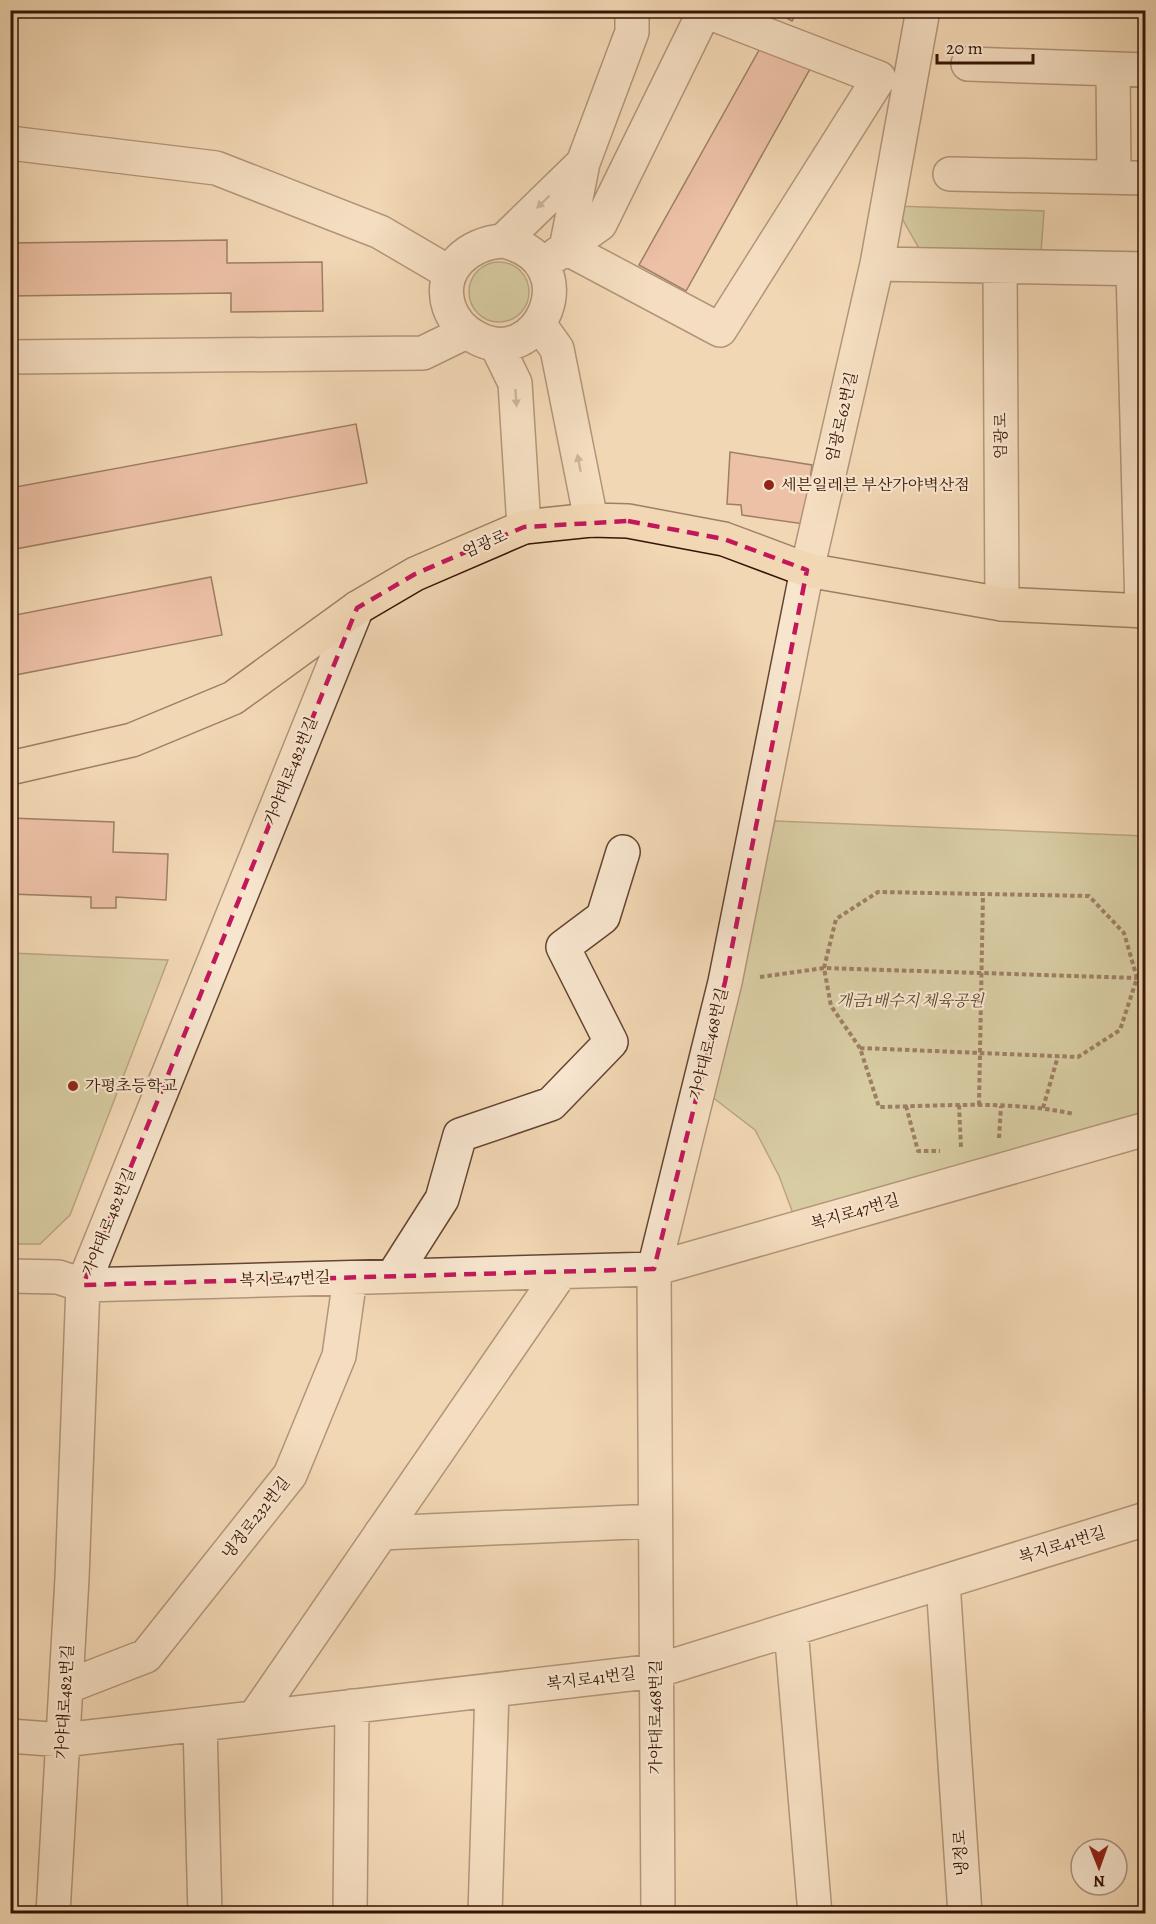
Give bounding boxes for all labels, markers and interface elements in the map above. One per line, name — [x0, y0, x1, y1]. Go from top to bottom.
scale bar — [937, 27, 1033, 65]
text: 20 m — [946, 36, 983, 60]
one-way arrow — [536, 195, 551, 209]
street label: 엄광로62번길 — [821, 370, 863, 464]
one-way arrow — [512, 388, 521, 407]
street label: 엄광로 — [990, 412, 1012, 459]
one-way arrow — [574, 453, 583, 472]
place label: 세븐일레븐 부산가야벽산점 — [781, 474, 970, 496]
marker: 세븐일레븐 부산가야벽산점 — [762, 478, 776, 492]
street label: 엄광로 — [459, 525, 511, 563]
street label: 가야대로482번길 — [259, 713, 323, 829]
street label: 가야대로468번길 — [684, 985, 734, 1103]
park label: 개금1배수지 체육공원 — [836, 990, 985, 1012]
place label: 가평초등학교 — [85, 1075, 178, 1097]
marker: 가평초등학교 — [66, 1079, 80, 1093]
street label: 가야대로482번길 — [77, 1164, 141, 1280]
street label: 복지로47번길 — [808, 1189, 902, 1235]
street label: 복지로47번길 — [239, 1266, 331, 1292]
street label: 냉정로232번길 — [217, 1472, 295, 1564]
street label: 복지로41번길 — [1016, 1521, 1108, 1569]
street label: 가야대로482번길 — [51, 1644, 79, 1760]
street label: 가야대로468번길 — [645, 1659, 667, 1775]
street label: 복지로41번길 — [545, 1663, 637, 1695]
street label: 냉정로 — [948, 1829, 974, 1877]
north arrow — [1069, 1837, 1129, 1897]
text: N — [1093, 1870, 1105, 1892]

